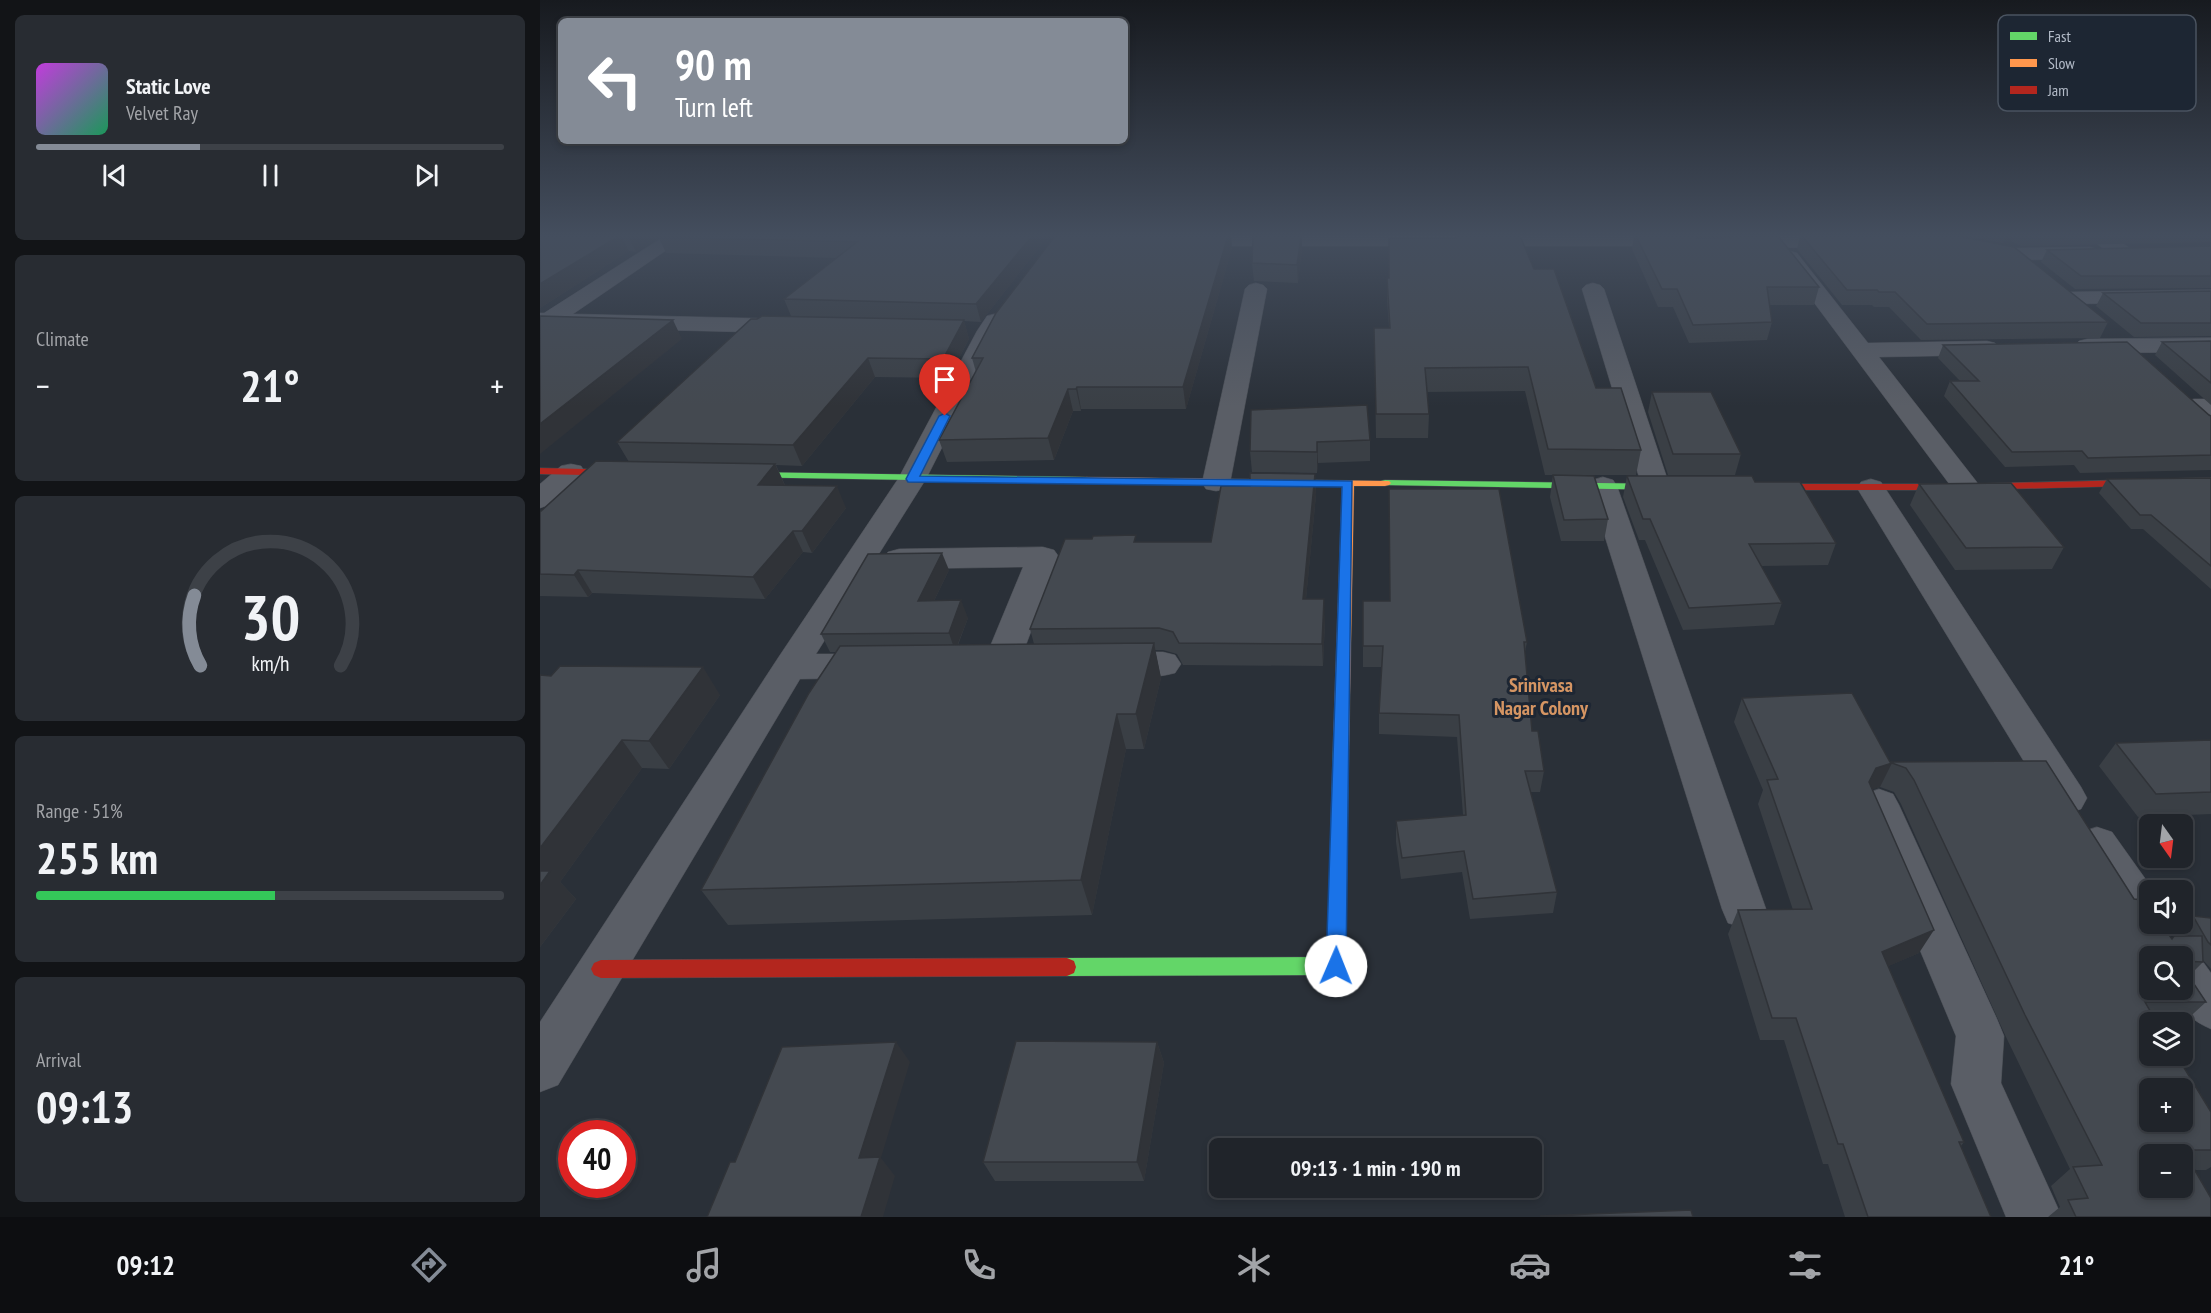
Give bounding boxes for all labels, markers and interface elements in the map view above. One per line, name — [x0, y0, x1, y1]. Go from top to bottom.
legend — [1998, 15, 2196, 111]
text: Fast — [2048, 26, 2071, 46]
text: 90 m — [675, 37, 752, 92]
icon: left — [576, 42, 654, 120]
text: Slow — [2048, 53, 2075, 73]
text: Static Love — [126, 72, 211, 100]
text: Jam — [2047, 80, 2069, 100]
text: Turn left — [675, 90, 753, 124]
text: Velvet Ray — [126, 100, 198, 126]
icon: previous — [98, 159, 131, 192]
icon: pause — [254, 159, 287, 192]
icon: next — [410, 159, 443, 192]
text: Climate — [36, 326, 89, 352]
pin — [919, 354, 970, 416]
text: 21° — [240, 356, 300, 414]
icon: arrive — [928, 363, 961, 396]
text: − — [36, 364, 50, 407]
text: + — [490, 364, 504, 407]
text: 30 — [240, 576, 300, 657]
text: km/h — [251, 649, 289, 677]
district label: Srinivasa Nagar Colony — [1494, 672, 1589, 721]
text: Range · 51% — [36, 798, 123, 824]
north arrow — [2139, 814, 2193, 868]
map controls — [2139, 814, 2193, 1198]
text: 255 km — [36, 828, 158, 886]
button: sound — [2139, 880, 2193, 934]
position arrow — [1304, 934, 1368, 998]
button: search — [2139, 946, 2193, 1000]
button: layers — [2139, 1012, 2193, 1066]
text: Arrival — [36, 1047, 81, 1073]
text: 09:13 — [36, 1077, 133, 1135]
button: + — [2139, 1078, 2193, 1132]
speed limit sign: 40 — [558, 1120, 636, 1198]
button: − — [2139, 1144, 2193, 1198]
text: 09:13 · 1 min · 190 m — [1290, 1154, 1461, 1182]
icon: directions — [408, 1244, 450, 1286]
icon: music — [683, 1244, 725, 1286]
icon: phone — [958, 1244, 1000, 1286]
icon: climate — [1233, 1244, 1275, 1286]
icon: car — [1509, 1244, 1551, 1286]
icon: filters — [1784, 1244, 1826, 1286]
text: 09:12 — [117, 1248, 175, 1282]
text: 21° — [2059, 1248, 2094, 1282]

